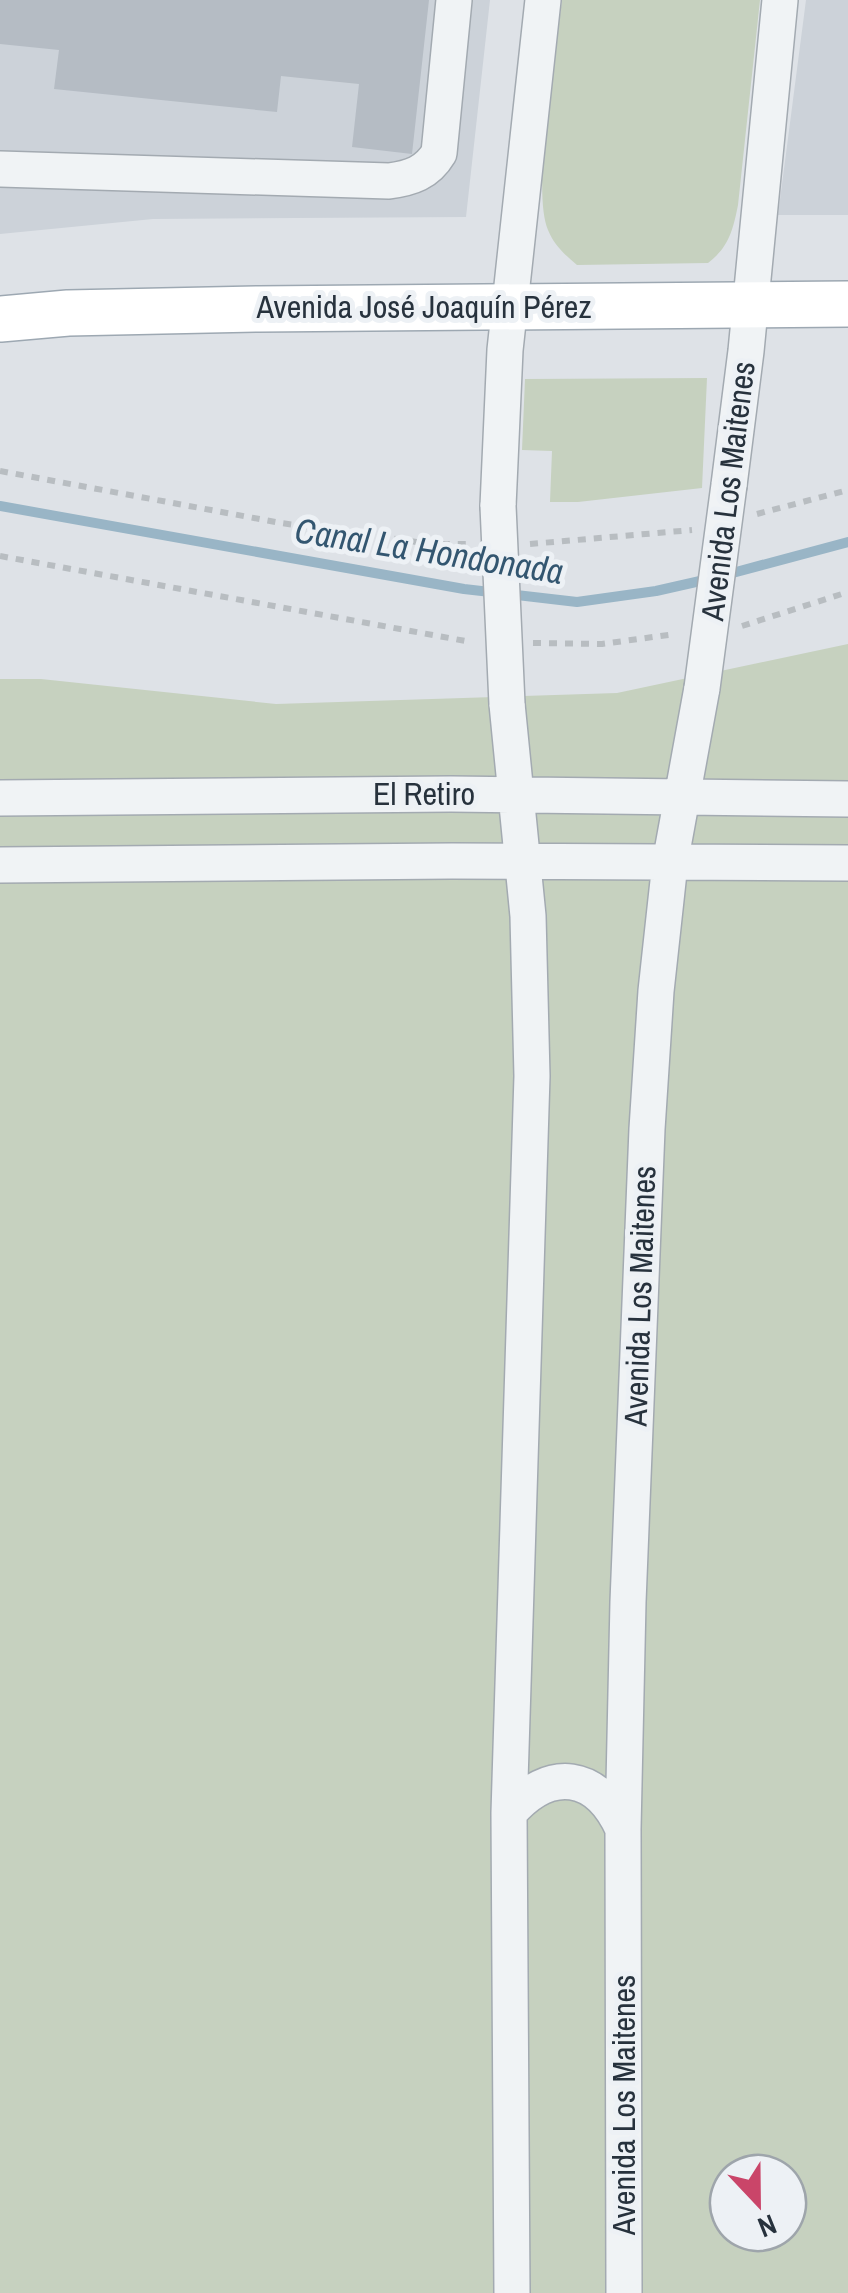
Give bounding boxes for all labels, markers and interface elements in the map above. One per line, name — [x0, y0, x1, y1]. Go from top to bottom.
street label: Avenida José Joaquín Pérez — [255, 285, 592, 328]
street label: Avenida Los Maitenes — [690, 359, 765, 624]
water label: Canal La Hondonada — [291, 506, 567, 595]
street label: El Retiro — [373, 772, 475, 815]
street label: Avenida Los Maitenes — [613, 1165, 666, 1428]
street label: Avenida Los Maitenes — [602, 1975, 645, 2236]
north arrow — [708, 2153, 808, 2253]
text: N — [753, 2205, 782, 2247]

